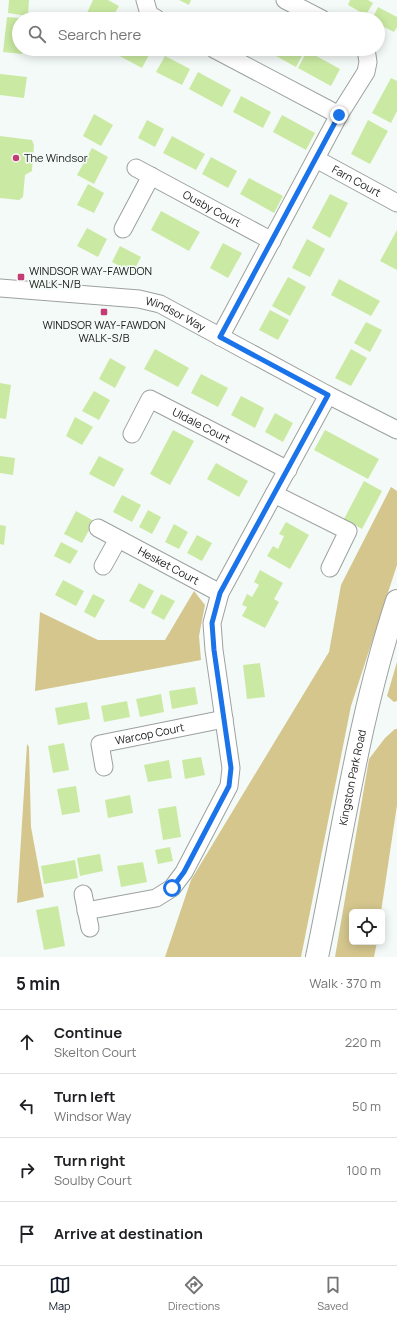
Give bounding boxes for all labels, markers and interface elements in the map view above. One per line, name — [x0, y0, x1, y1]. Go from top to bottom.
search box — [12, 12, 385, 56]
icon: search — [26, 23, 48, 45]
text: Search here — [58, 24, 141, 45]
route end — [330, 106, 348, 124]
place label: The Windsor — [24, 150, 88, 165]
marker: The Windsor — [11, 153, 21, 163]
street label: Farn Court — [330, 161, 384, 200]
street label: Ousby Court — [180, 187, 244, 230]
place label: WINDSOR WAY-FAWDON WALK-N/B — [29, 263, 152, 291]
marker: WINDSOR WAY-FAWDON WALK-N/B — [16, 272, 26, 282]
street label: Windsor Way — [144, 293, 209, 334]
marker: WINDSOR WAY-FAWDON WALK-S/B — [99, 307, 109, 317]
place label: WINDSOR WAY-FAWDON WALK-S/B — [42, 317, 166, 345]
street label: Uldale Court — [170, 404, 233, 446]
street label: Hesket Court — [136, 543, 202, 588]
street label: Warcop Court — [114, 719, 185, 748]
street label: Kingston Park Road — [335, 728, 369, 827]
route start — [163, 879, 181, 897]
map controls — [349, 909, 385, 945]
button: locate — [349, 909, 385, 945]
text: 5 min — [16, 972, 60, 995]
text: Walk · 370 m — [309, 974, 381, 992]
text: Continue — [54, 1022, 122, 1043]
icon: ahead — [16, 1031, 38, 1053]
text: 220 m — [345, 1033, 381, 1051]
text: Skelton Court — [54, 1043, 137, 1061]
text: Turn left — [54, 1086, 116, 1107]
icon: left — [16, 1095, 38, 1117]
text: 50 m — [352, 1097, 381, 1115]
text: Windsor Way — [54, 1107, 131, 1125]
text: Turn right — [54, 1150, 125, 1171]
icon: right — [16, 1159, 38, 1181]
text: 100 m — [346, 1161, 381, 1179]
text: Soulby Court — [54, 1171, 132, 1189]
icon: arrive — [16, 1223, 38, 1245]
text: Arrive at destination — [54, 1223, 203, 1244]
tab: Map — [49, 1274, 71, 1313]
tab: Directions — [168, 1274, 220, 1313]
tab: Saved — [317, 1274, 348, 1313]

